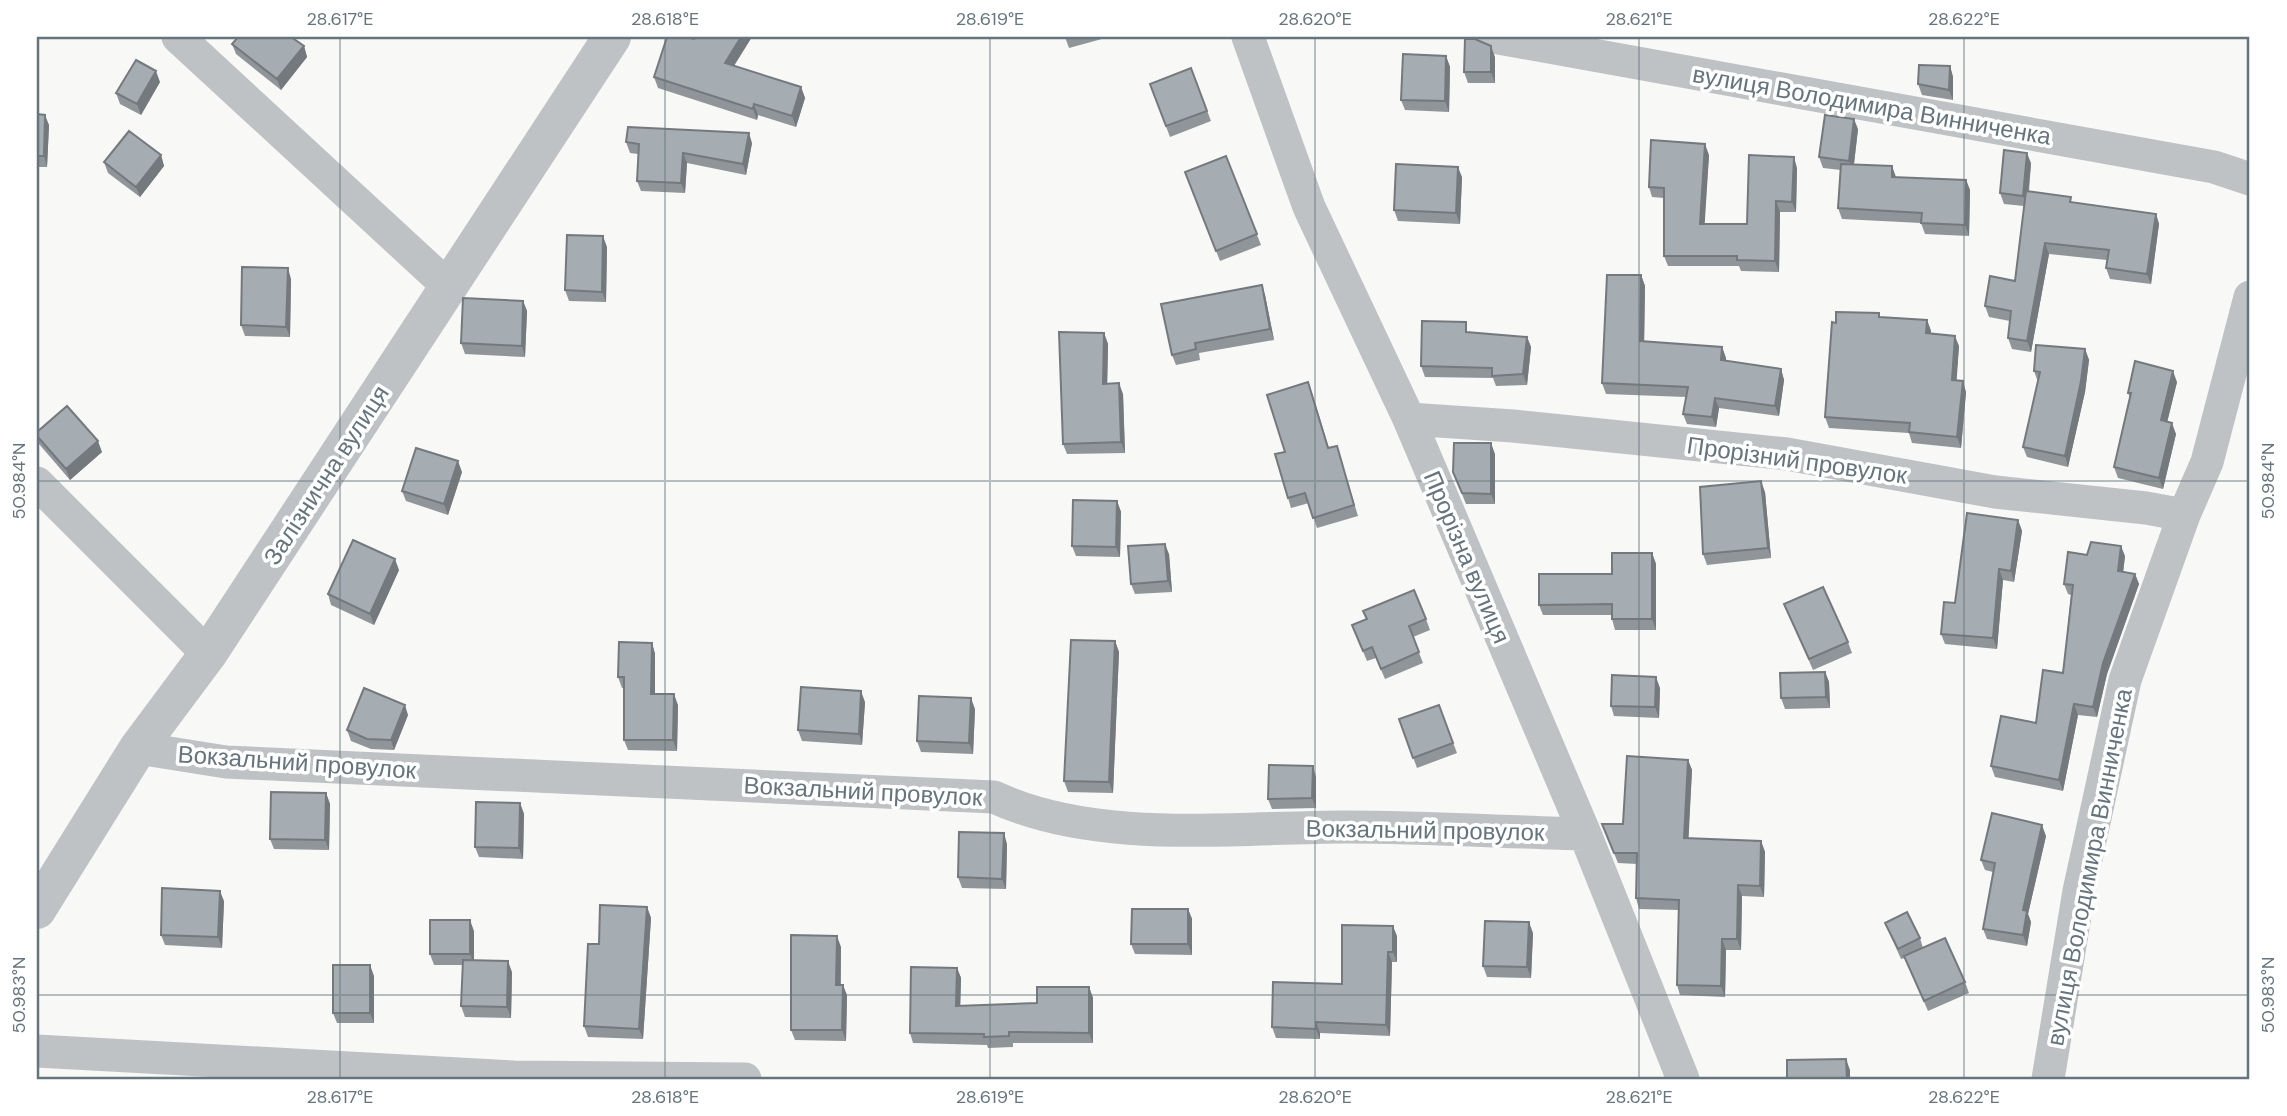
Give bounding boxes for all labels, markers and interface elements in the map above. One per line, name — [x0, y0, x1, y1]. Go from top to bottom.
text: 28.617°E — [307, 7, 373, 31]
text: 28.618°E — [631, 7, 699, 31]
text: 28.619°E — [956, 7, 1024, 31]
text: 28.620°E — [1278, 7, 1352, 31]
text: 28.621°E — [1605, 7, 1673, 31]
text: 28.622°E — [1928, 7, 2000, 31]
street label: вулиця Володимира Винниченка — [1690, 58, 2054, 152]
street label: Залізнична вулиця — [256, 379, 396, 571]
street label: Прорізний провулок — [1685, 429, 1909, 491]
text: 50.984°N — [7, 442, 31, 520]
text: 50.984°N — [2256, 442, 2280, 520]
street label: Прорізна вулиця — [1417, 466, 1517, 648]
street label: вулиця Володимира Винниченка — [2039, 685, 2139, 1048]
street label: Вокзальний провулок — [177, 738, 418, 786]
street label: Вокзальний провулок — [743, 769, 984, 813]
street label: Вокзальний провулок — [1305, 812, 1545, 848]
text: 50.983°N — [7, 957, 31, 1033]
text: 50.983°N — [2256, 957, 2280, 1033]
text: 28.617°E — [307, 1085, 373, 1109]
text: 28.618°E — [631, 1085, 699, 1109]
text: 28.619°E — [956, 1085, 1024, 1109]
text: 28.620°E — [1278, 1085, 1352, 1109]
text: 28.621°E — [1605, 1085, 1673, 1109]
text: 28.622°E — [1928, 1085, 2000, 1109]

